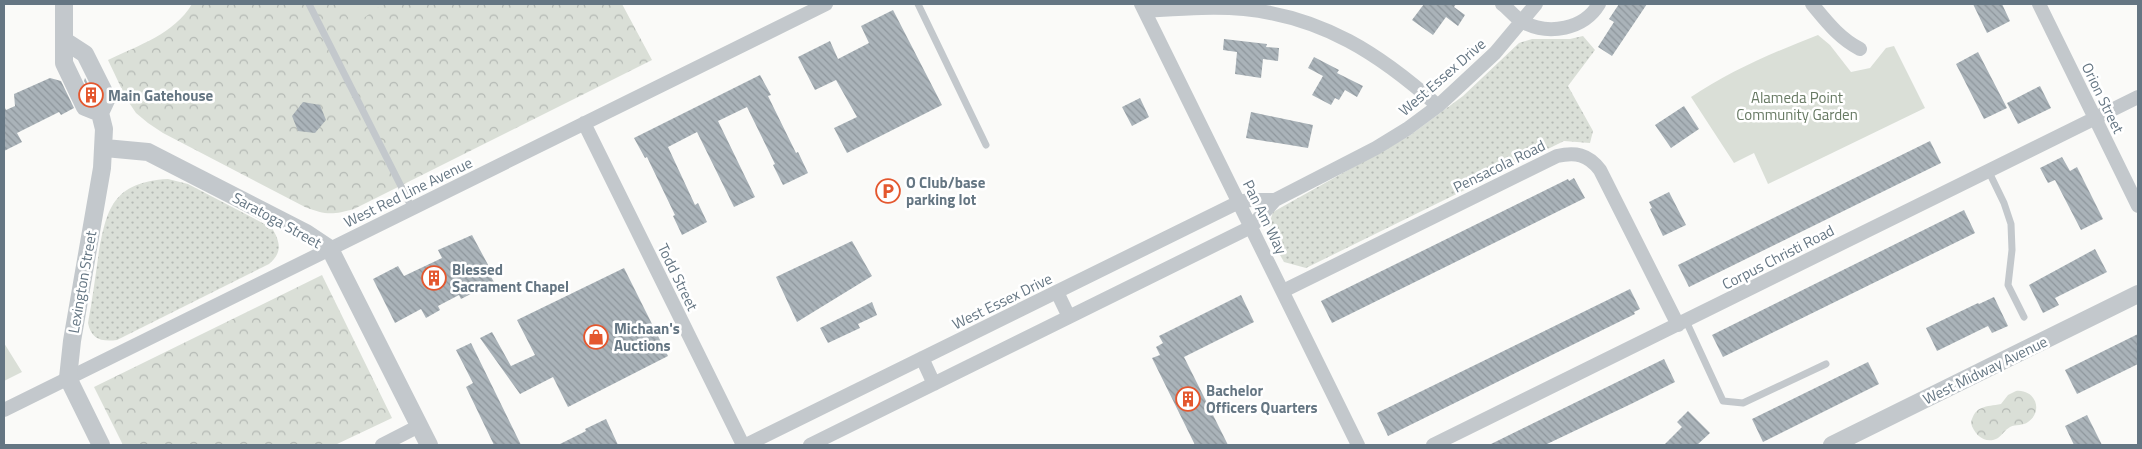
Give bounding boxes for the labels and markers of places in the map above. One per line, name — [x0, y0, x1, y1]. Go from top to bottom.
building icon: Main Gatehouse — [78, 82, 104, 108]
place label: Main Gatehouse — [108, 84, 214, 107]
place label: O Club/base parking lot — [906, 171, 986, 211]
parking icon: O Club/base parking lot — [875, 178, 901, 204]
place label: Blessed Sacrament Chapel — [452, 258, 569, 298]
building icon: Blessed Sacrament Chapel — [421, 265, 447, 291]
place label: Michaan's Auctions — [614, 317, 680, 357]
shop icon: Michaan's Auctions — [583, 324, 609, 350]
place label: Bachelor Officers Quarters — [1206, 379, 1318, 419]
building icon: Bachelor Officers Quarters — [1175, 386, 1201, 412]

